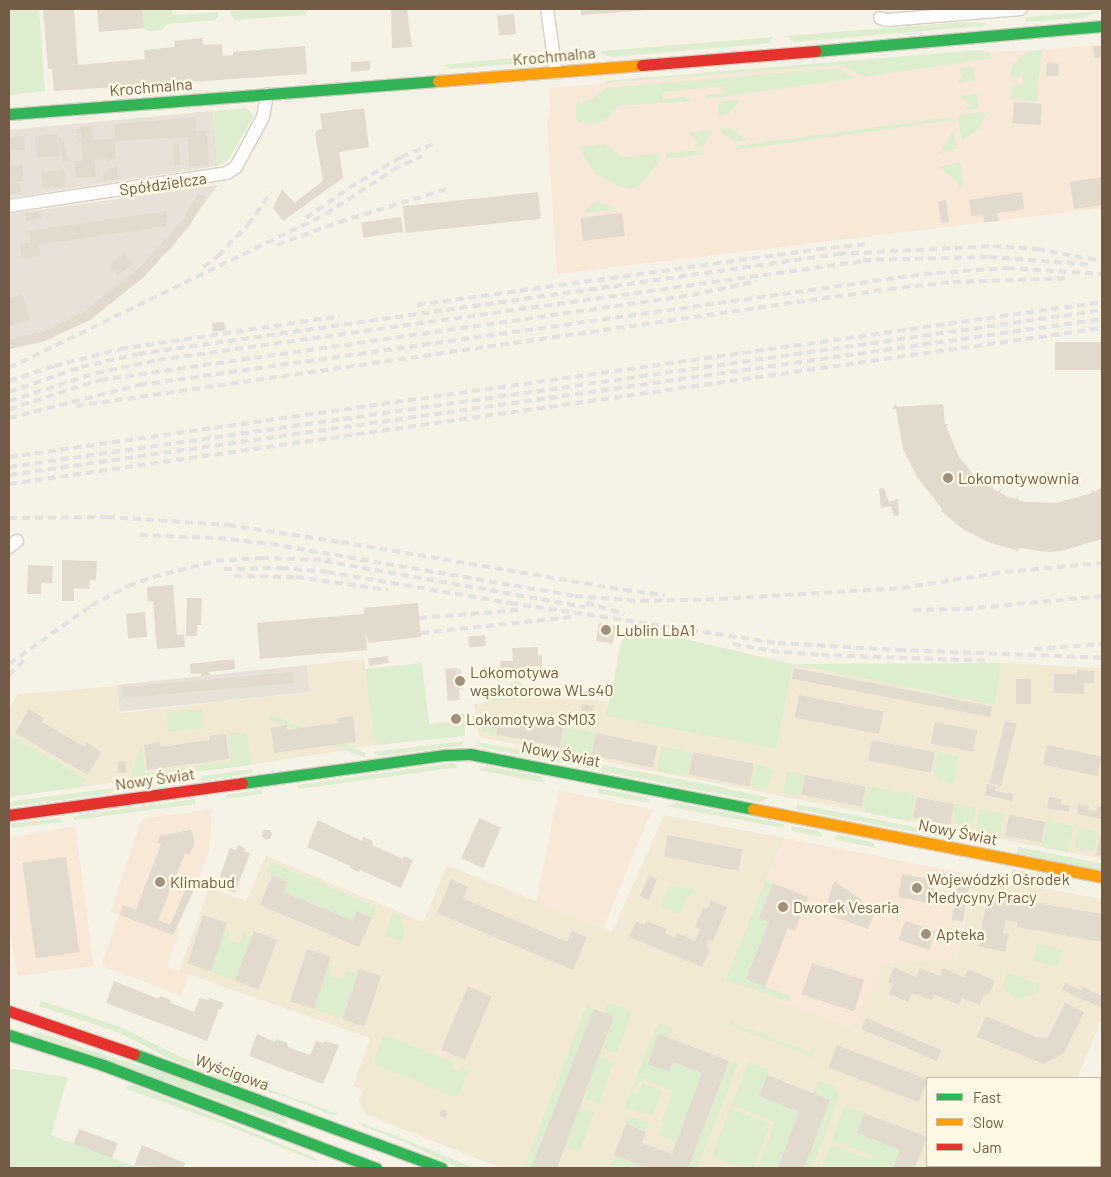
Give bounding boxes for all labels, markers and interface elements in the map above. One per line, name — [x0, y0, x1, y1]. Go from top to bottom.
street label: Krochmalna — [512, 43, 596, 69]
street label: Krochmalna — [109, 74, 193, 100]
street label: Spółdzielcza — [118, 168, 208, 200]
place label: Lokomotywownia — [958, 468, 1079, 488]
marker: Lokomotywownia — [942, 472, 954, 484]
place label: Lublin LbA1 — [616, 620, 695, 640]
marker: Lublin LbA1 — [600, 624, 612, 636]
place label: Lokomotywa wąskotorowa WLs40 — [470, 662, 613, 700]
marker: Lokomotywa wąskotorowa WLs40 — [454, 675, 466, 687]
place label: Lokomotywa SM03 — [466, 709, 596, 729]
marker: Lokomotywa SM03 — [450, 713, 462, 725]
street label: Nowy Świat — [520, 737, 602, 771]
street label: Nowy Świat — [114, 764, 196, 794]
street label: Nowy Świat — [917, 815, 999, 849]
place label: Wojewódzki Ośrodek Medycyny Pracy — [927, 869, 1070, 907]
place label: Klimabud — [170, 872, 235, 892]
marker: Klimabud — [154, 876, 166, 888]
marker: Wojewódzki Ośrodek Medycyny Pracy — [911, 882, 923, 894]
place label: Dworek Vesaria — [793, 897, 899, 917]
marker: Dworek Vesaria — [777, 901, 789, 913]
place label: Apteka — [936, 924, 985, 944]
marker: Apteka — [920, 928, 932, 940]
street label: Wyścigowa — [192, 1050, 272, 1094]
legend — [926, 1077, 1101, 1167]
text: Fast — [973, 1088, 1001, 1106]
text: Slow — [973, 1113, 1004, 1131]
text: Jam — [973, 1138, 1002, 1156]

